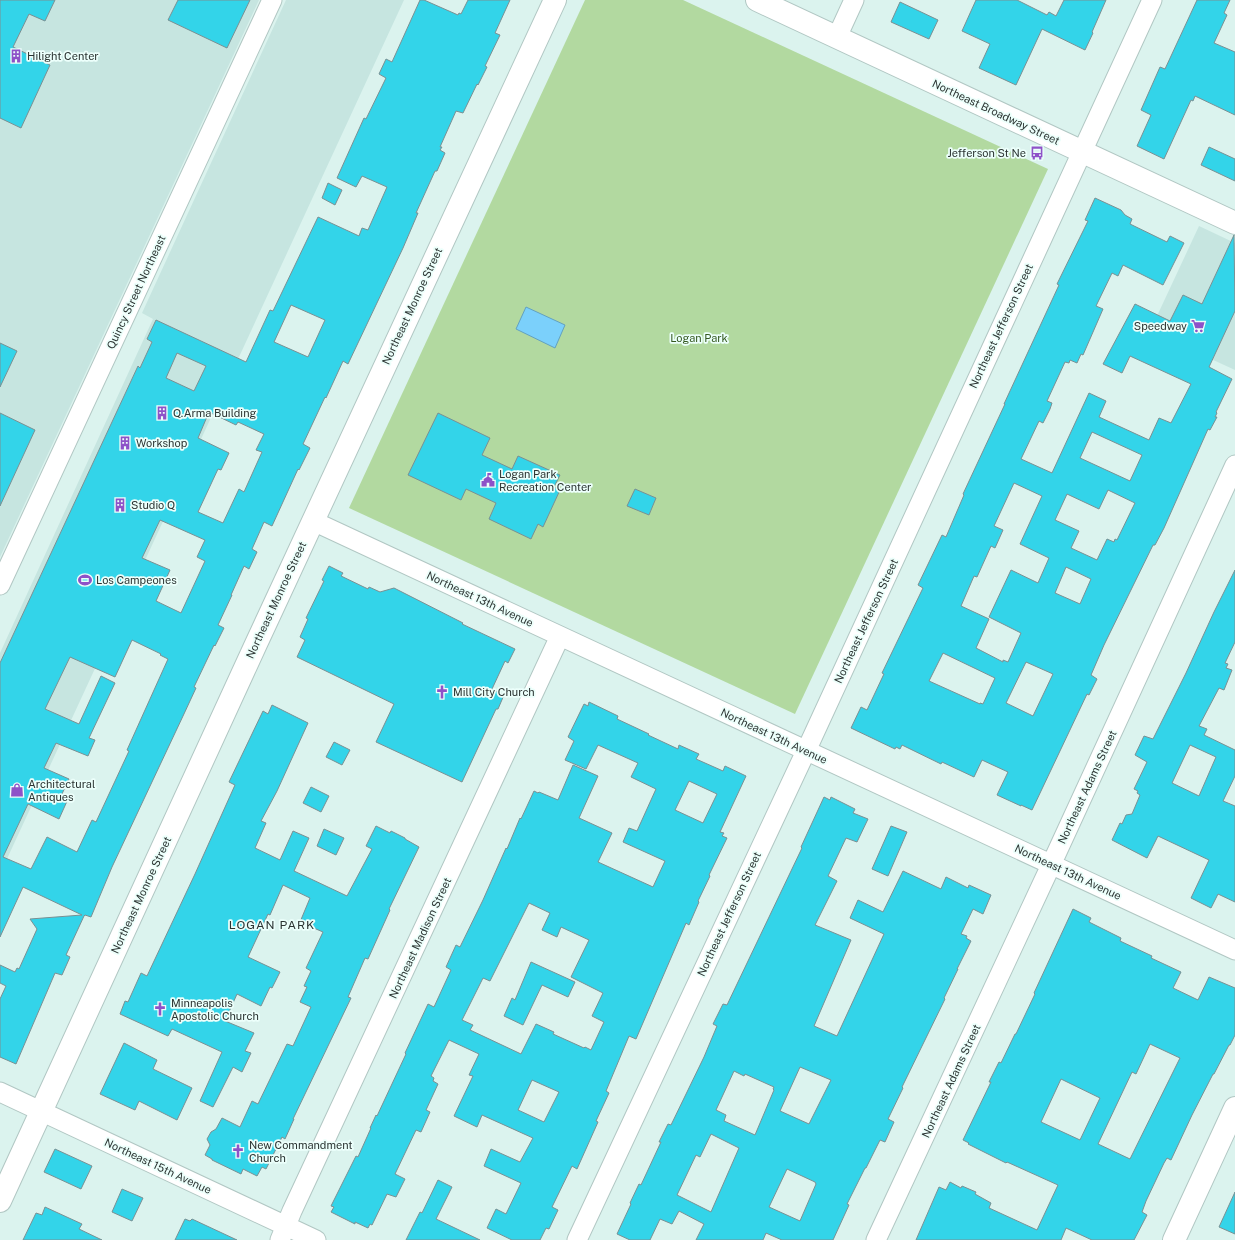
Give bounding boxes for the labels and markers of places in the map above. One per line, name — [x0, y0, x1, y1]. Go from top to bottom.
building icon: Hilight Center — [8, 48, 24, 64]
place label: Hilight Center — [27, 50, 99, 62]
bus stop icon: Jefferson St Ne — [1029, 145, 1045, 161]
place label: Jefferson St Ne — [947, 147, 1026, 159]
supermarket icon: Speedway — [1190, 318, 1206, 334]
place label: Speedway — [1134, 320, 1187, 332]
building icon: Q.Arma Building — [154, 405, 170, 421]
place label: Q.Arma Building — [173, 407, 256, 419]
building icon: Workshop — [117, 435, 133, 451]
place label: Workshop — [136, 437, 188, 449]
place label: Logan Park Recreation Center — [499, 468, 591, 493]
public building icon: Logan Park Recreation Center — [480, 472, 496, 488]
building icon: Studio Q — [112, 497, 128, 513]
place label: Studio Q — [131, 499, 175, 511]
sports icon: Los Campeones — [77, 572, 93, 588]
place label: Los Campeones — [96, 574, 177, 586]
church icon: Mill City Church — [434, 684, 450, 700]
place label: Mill City Church — [453, 686, 535, 698]
place label: Architectural Antiques — [28, 778, 95, 803]
shop icon: Architectural Antiques — [9, 782, 25, 798]
place label: Minneapolis Apostolic Church — [171, 997, 259, 1022]
church icon: Minneapolis Apostolic Church — [152, 1001, 168, 1017]
place label: New Commandment Church — [249, 1139, 353, 1164]
church icon: New Commandment Church — [230, 1143, 246, 1159]

